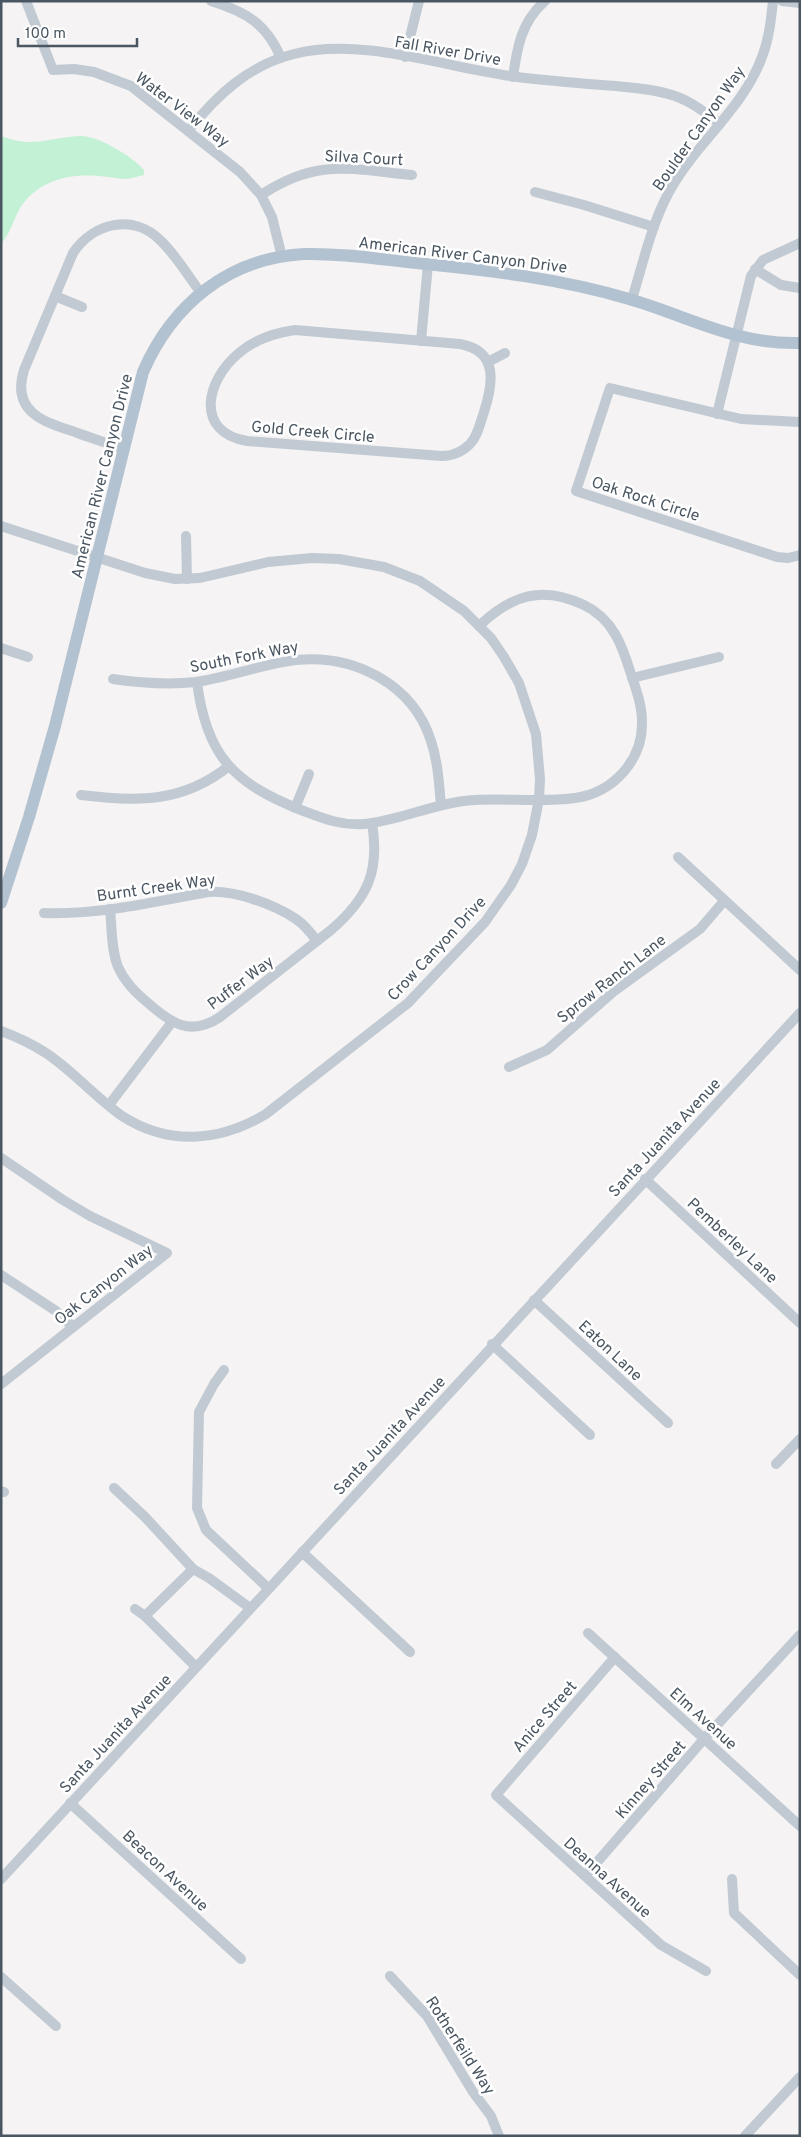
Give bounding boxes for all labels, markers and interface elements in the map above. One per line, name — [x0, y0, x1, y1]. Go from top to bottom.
scale bar — [18, 15, 136, 47]
text: 100 m — [25, 25, 66, 44]
street label: Fall River Drive — [393, 33, 502, 71]
street label: Boulder Canyon Way — [649, 63, 750, 196]
street label: Water View Way — [131, 69, 233, 153]
street label: Silva Court — [324, 147, 404, 171]
street label: American River Canyon Drive — [357, 233, 568, 279]
street label: American River Canyon Drive — [68, 372, 138, 581]
street label: Gold Creek Circle — [250, 418, 375, 448]
street label: Oak Rock Circle — [589, 473, 702, 527]
street label: South Fork Way — [188, 638, 300, 678]
street label: Burnt Creek Way — [96, 871, 217, 907]
street label: Crow Canyon Drive — [384, 893, 491, 1006]
street label: Sprow Ranch Lane — [554, 931, 671, 1028]
street label: Puffer Way — [204, 952, 278, 1015]
street label: Santa Juanita Avenue — [605, 1075, 726, 1202]
street label: Pemberley Lane — [682, 1194, 781, 1289]
street label: Oak Canyon Way — [51, 1241, 158, 1330]
street label: Eaton Lane — [573, 1317, 646, 1386]
street label: Santa Juanita Avenue — [330, 1373, 451, 1500]
street label: Santa Juanita Avenue — [56, 1671, 177, 1798]
street label: Anice Street — [509, 1677, 582, 1757]
street label: Elm Avenue — [665, 1684, 741, 1755]
street label: Kinney Street — [612, 1737, 691, 1824]
street label: Beacon Avenue — [117, 1826, 212, 1916]
street label: Deanna Avenue — [559, 1834, 655, 1923]
street label: Rotherfeild Way — [420, 1993, 499, 2099]

